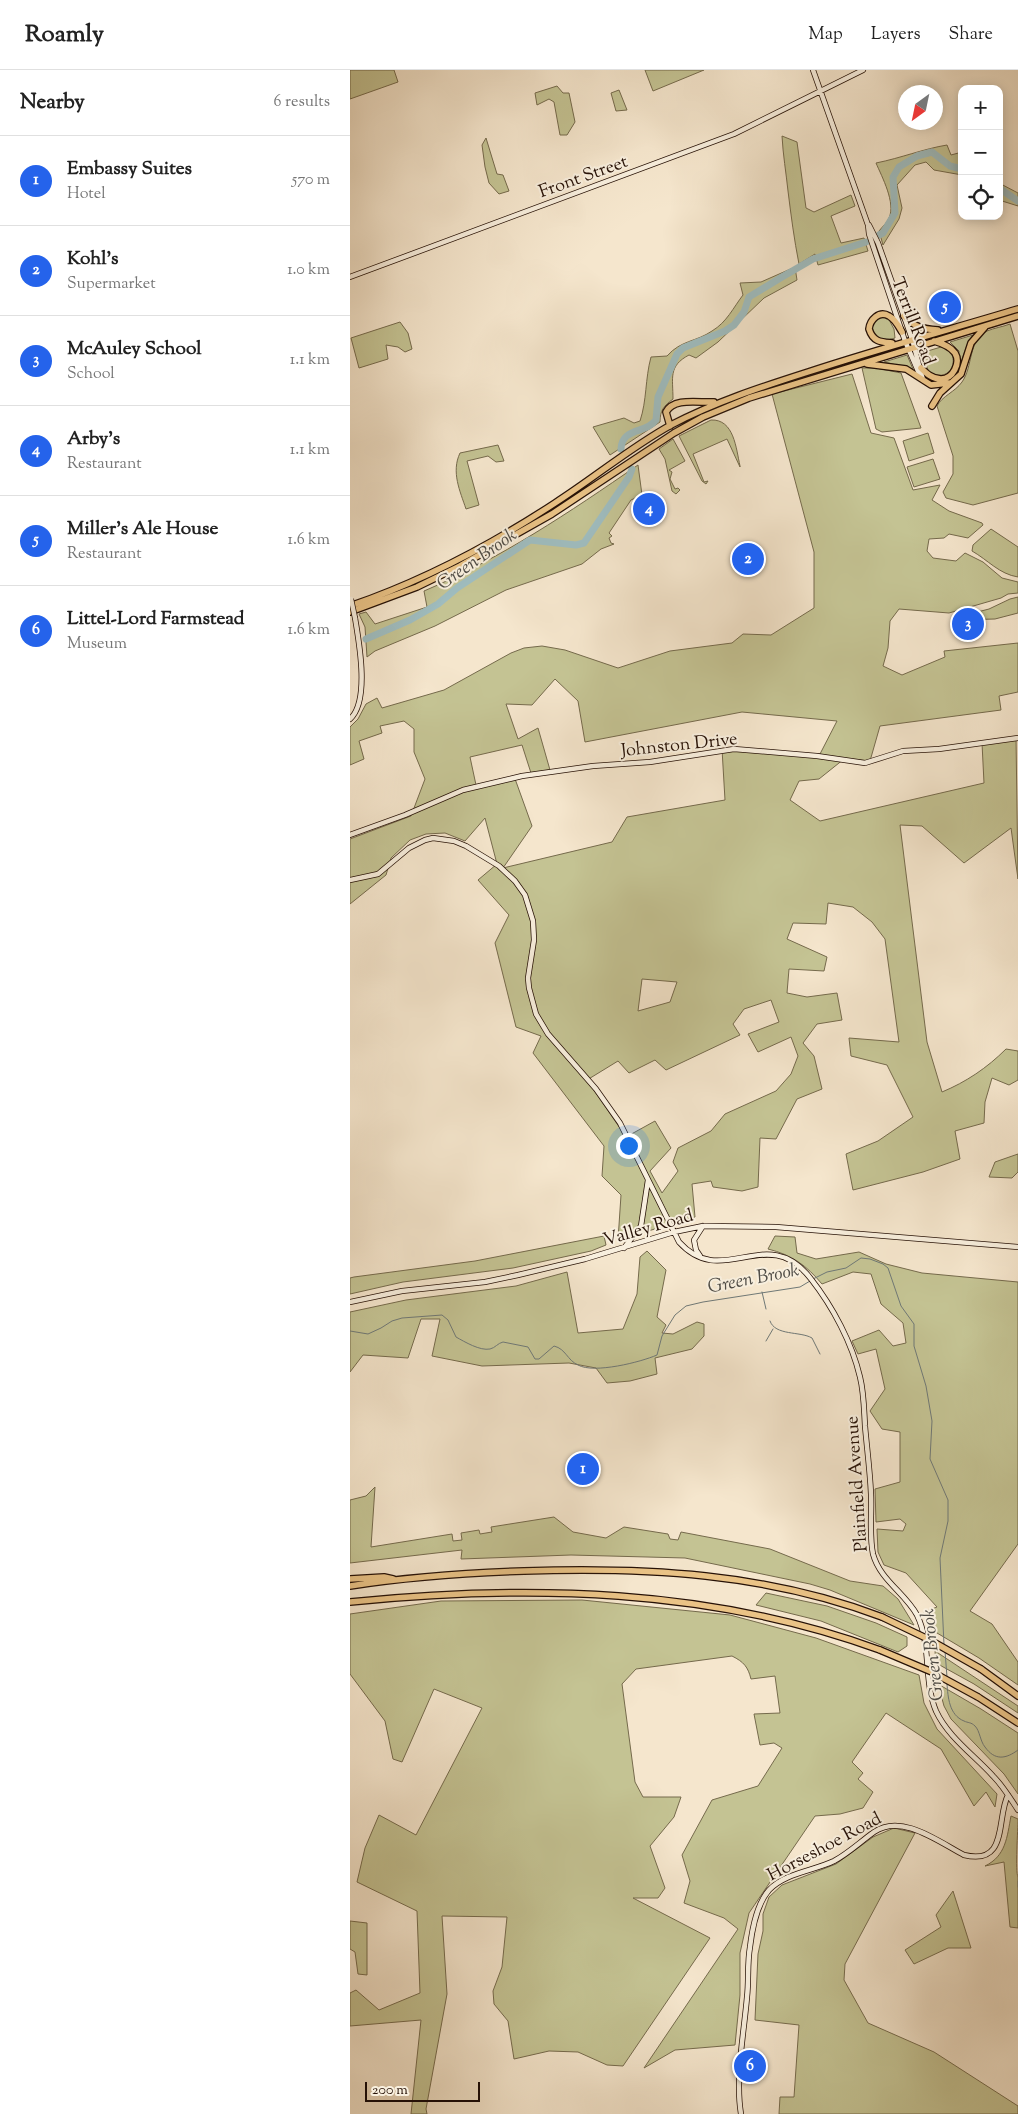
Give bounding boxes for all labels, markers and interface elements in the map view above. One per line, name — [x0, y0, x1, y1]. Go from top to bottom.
text: Roamly — [25, 18, 104, 52]
text: Map — [808, 22, 843, 48]
text: Layers — [871, 22, 921, 48]
text: Share — [949, 22, 993, 48]
north arrow — [898, 85, 943, 130]
map controls — [958, 85, 1003, 220]
button: + — [958, 85, 1003, 130]
text: Nearby — [20, 88, 85, 118]
text: 6 results — [274, 91, 330, 114]
button: − — [958, 130, 1003, 175]
street label: Front Street — [535, 150, 632, 206]
text: Embassy Suites — [67, 156, 192, 183]
text: 1 — [33, 169, 39, 192]
text: 570 m — [292, 169, 330, 192]
button: locate — [958, 175, 1003, 220]
text: Hotel — [67, 183, 106, 206]
text: Kohl's — [67, 246, 118, 273]
text: 2 — [32, 259, 40, 282]
text: 1.0 km — [287, 259, 330, 282]
text: Supermarket — [67, 273, 156, 296]
street label: Terrill Road — [883, 274, 941, 370]
pin: 5 — [929, 288, 961, 326]
text: McAuley School — [67, 336, 202, 363]
text: 3 — [33, 349, 39, 372]
text: 1.1 km — [290, 349, 330, 372]
text: School — [67, 363, 115, 386]
text: Arby's — [67, 426, 120, 453]
text: 4 — [32, 439, 40, 462]
text: 1.1 km — [290, 439, 330, 462]
text: Restaurant — [67, 453, 142, 476]
pin: 4 — [633, 490, 665, 528]
text: Miller's Ale House — [67, 516, 218, 543]
water label: Green Brook — [432, 522, 523, 598]
text: 5 — [33, 529, 39, 552]
text: 1.6 km — [288, 529, 330, 552]
pin: 2 — [732, 540, 764, 578]
text: Restaurant — [67, 543, 142, 566]
pin: 3 — [952, 605, 984, 643]
text: Littel-Lord Farmstead — [67, 606, 244, 633]
text: 6 — [32, 619, 40, 642]
text: 1.6 km — [288, 619, 330, 642]
text: Museum — [67, 633, 127, 656]
street label: Johnston Drive — [619, 727, 739, 765]
your location — [616, 1133, 642, 1159]
street label: Valley Road — [600, 1204, 697, 1254]
water label: Green Brook — [706, 1257, 802, 1302]
street label: Plainfield Avenue — [840, 1415, 876, 1553]
pin: 1 — [567, 1450, 599, 1488]
water label: Green Brook — [915, 1607, 952, 1702]
street label: Horseshoe Road — [763, 1807, 887, 1889]
pin: 6 — [734, 2047, 766, 2085]
scale bar — [365, 2079, 480, 2102]
text: 200 m — [372, 2081, 408, 2101]

